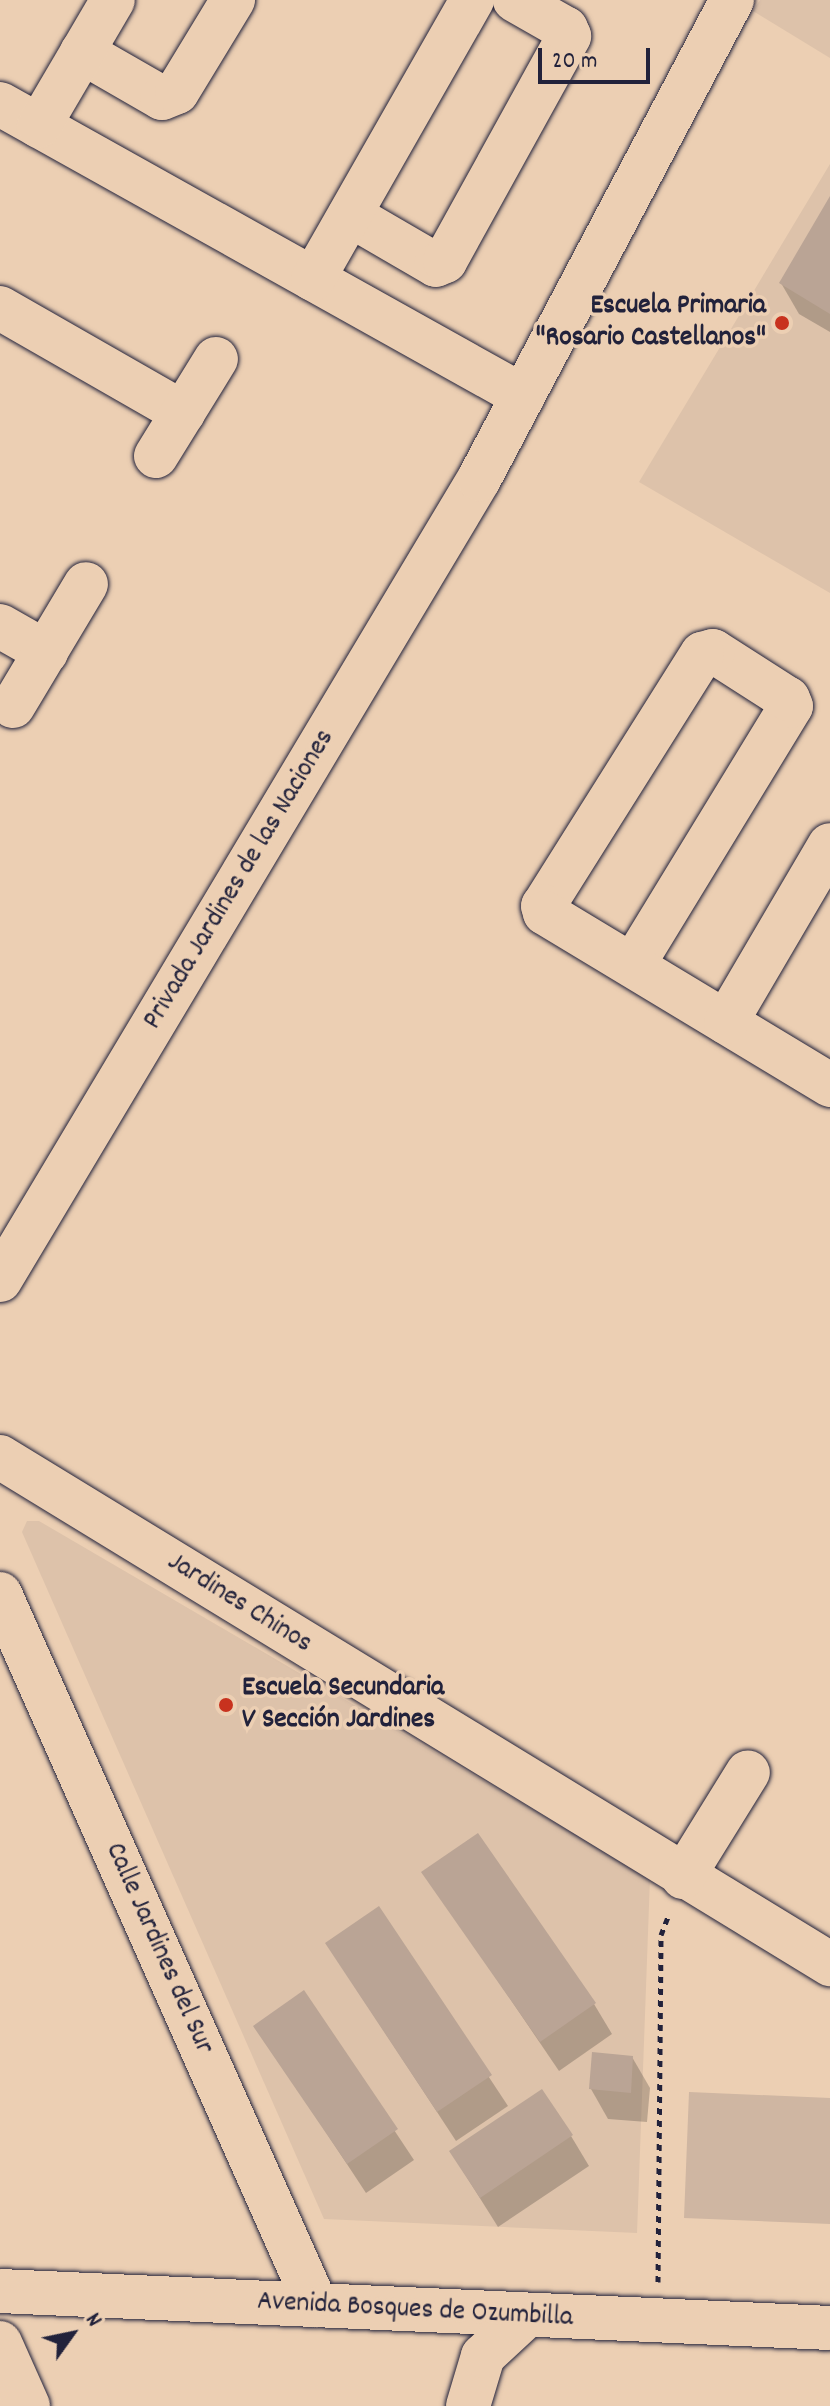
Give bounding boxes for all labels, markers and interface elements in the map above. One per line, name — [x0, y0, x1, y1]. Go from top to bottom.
scale bar — [542, 32, 654, 82]
text: 20 m — [552, 45, 598, 79]
place label: Escuela Primaria "Rosario Castellanos" — [536, 290, 766, 356]
marker: Escuela Primaria "Rosario Castellanos" — [773, 314, 791, 332]
street label: Privada Jardines de las Naciones — [137, 724, 343, 1036]
street label: Jardines Chinos — [160, 1546, 318, 1662]
place label: Escuela Secundaria V Sección Jardines — [242, 1672, 444, 1738]
marker: Escuela Secundaria V Sección Jardines — [217, 1696, 235, 1714]
street label: Calle Jardines del Sur — [96, 1838, 220, 2060]
street label: Avenida Bosques de Ozumbilla — [256, 2286, 574, 2336]
north arrow — [32, 2294, 112, 2374]
text: N — [77, 2308, 109, 2334]

